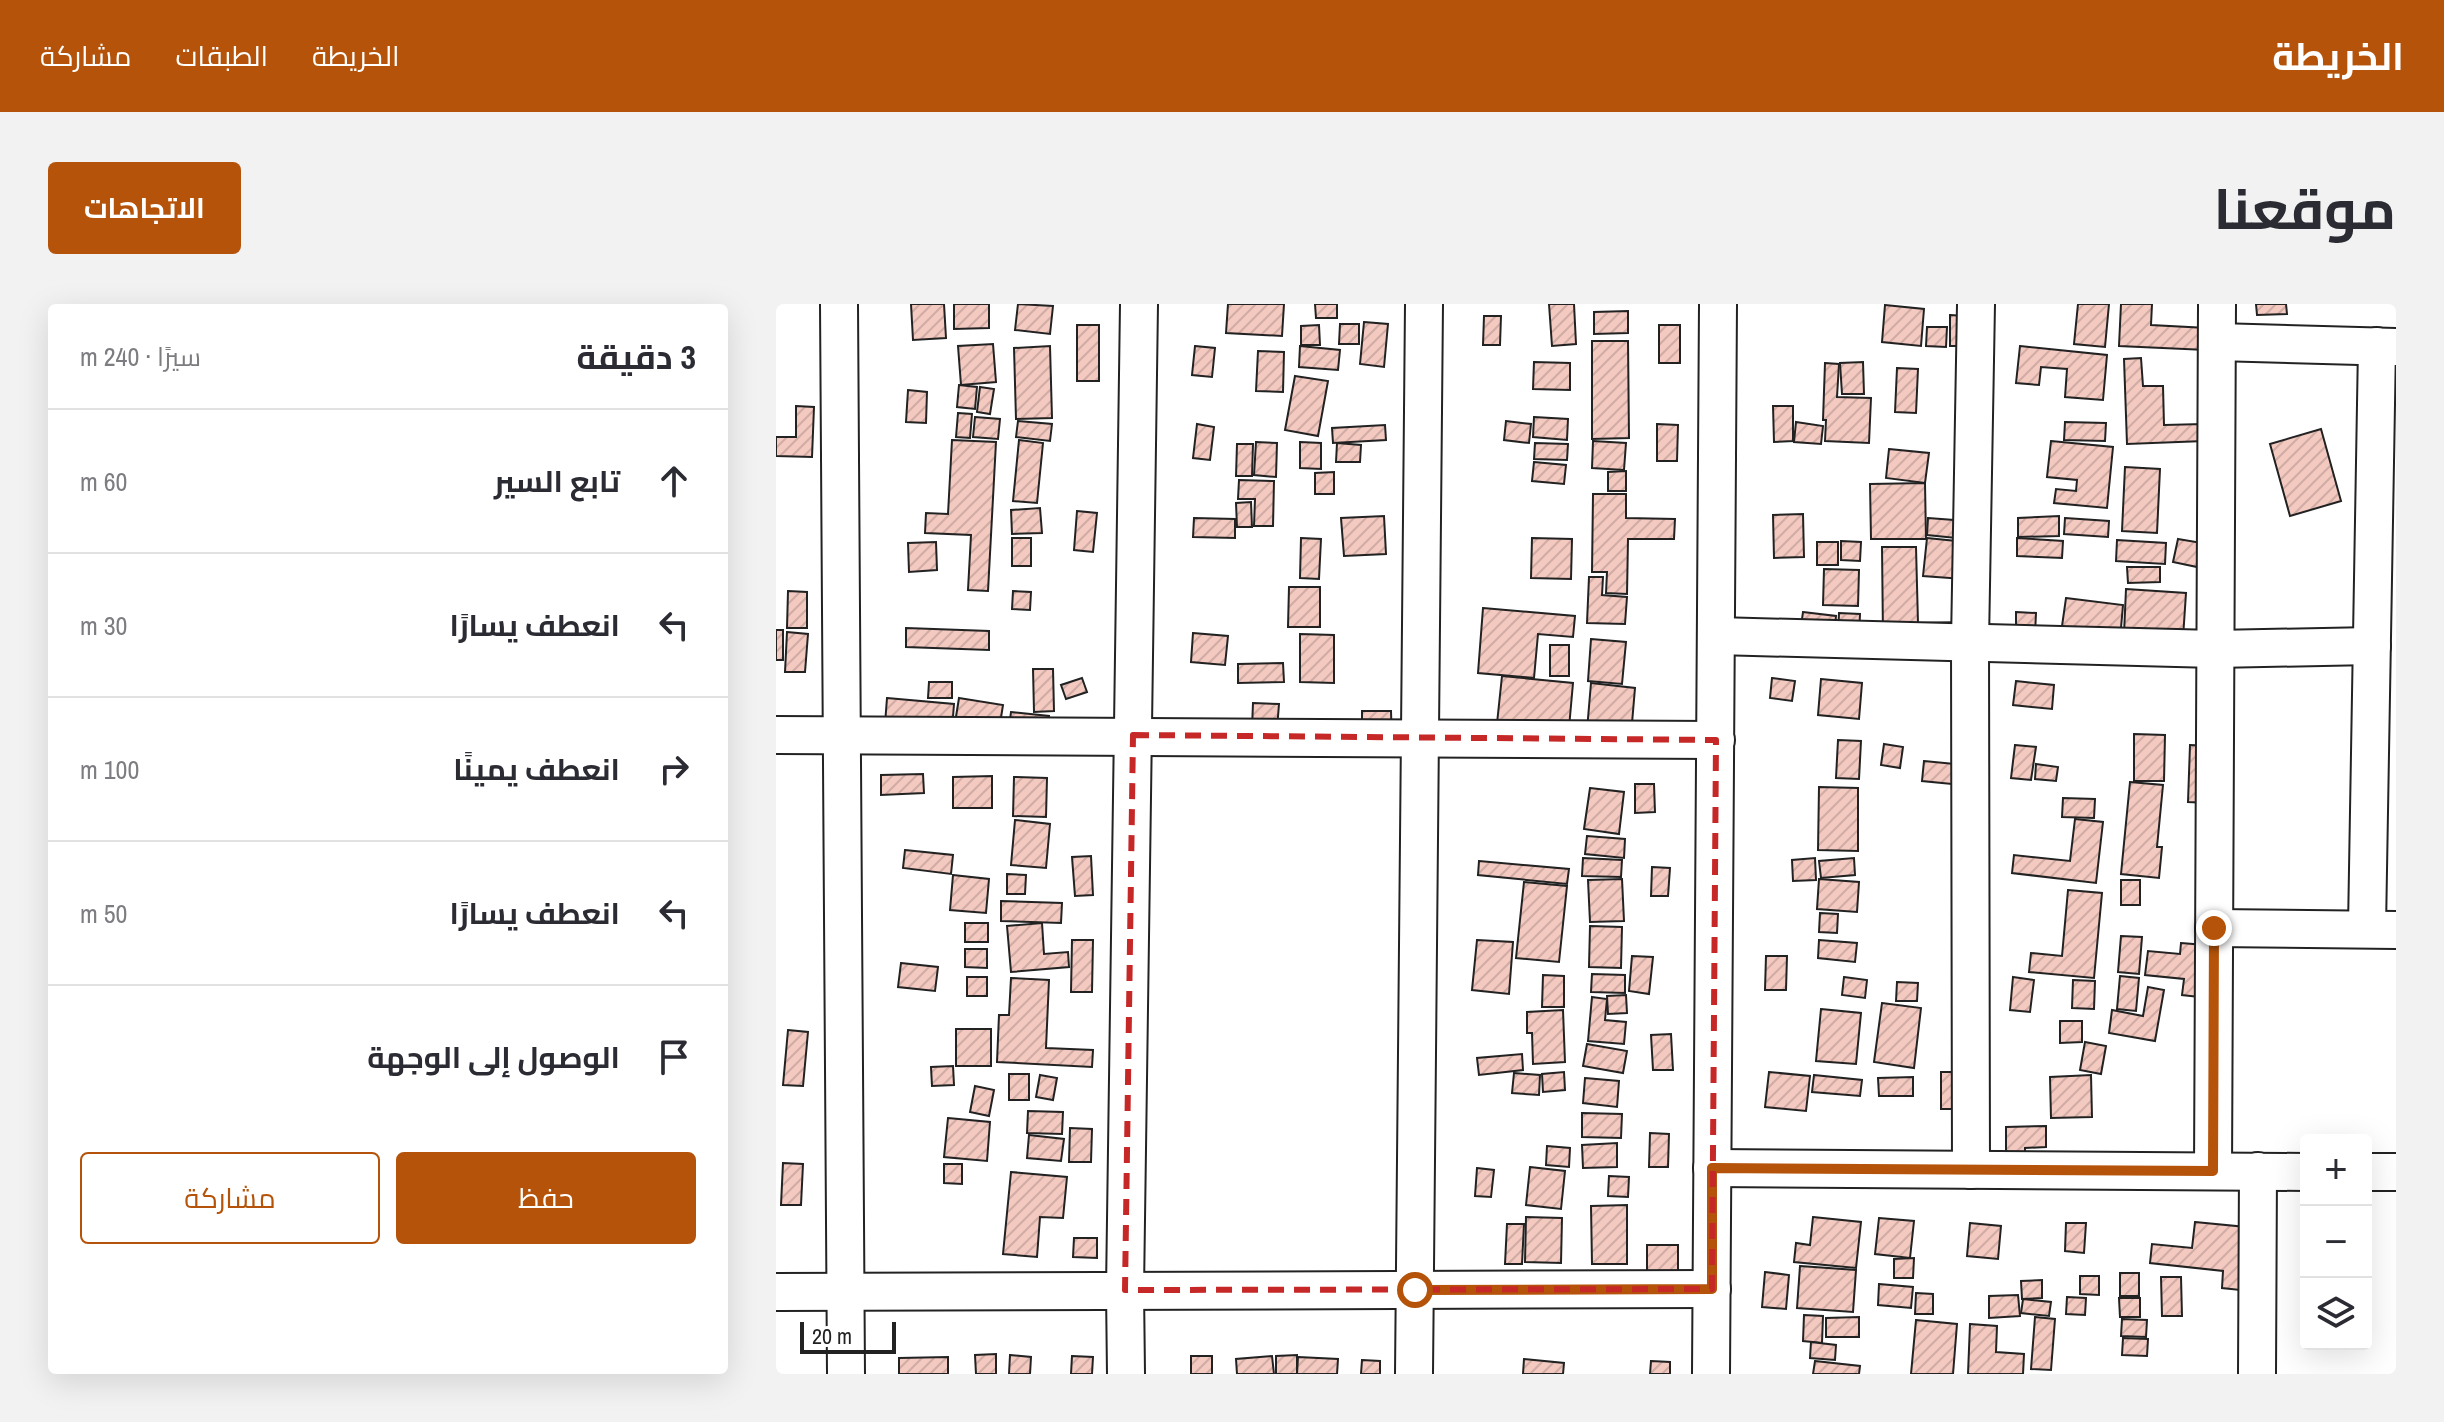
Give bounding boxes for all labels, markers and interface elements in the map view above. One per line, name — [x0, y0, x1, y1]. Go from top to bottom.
text: الخريطة — [2272, 31, 2404, 82]
text: مشاركة — [40, 37, 131, 75]
text: الطبقات — [175, 37, 268, 75]
text: الخريطة — [312, 37, 399, 75]
button: الاتجاهات — [48, 162, 241, 254]
text: موقعنا — [2213, 171, 2396, 246]
text: 3 دقيقة — [577, 334, 696, 380]
text: سيرًا · 240 m — [80, 339, 201, 374]
icon: ahead — [652, 459, 696, 503]
text: تابع السير — [494, 461, 620, 501]
text: 60 m — [80, 464, 127, 499]
icon: left — [652, 603, 696, 647]
text: انعطف يسارًا — [450, 605, 620, 645]
text: 30 m — [80, 608, 127, 643]
icon: right — [652, 747, 696, 791]
text: انعطف يمينًا — [453, 749, 620, 789]
text: 100 m — [80, 752, 139, 787]
icon: left — [652, 891, 696, 935]
text: انعطف يسارًا — [450, 893, 620, 933]
text: 50 m — [80, 896, 127, 931]
route end — [2196, 910, 2232, 946]
icon: arrive — [652, 1035, 696, 1079]
text: الوصول إلى الوجهة — [367, 1037, 620, 1077]
map controls — [2300, 1134, 2372, 1350]
button: + — [2300, 1134, 2372, 1206]
button: مشاركة — [80, 1152, 380, 1244]
button: حفظ — [396, 1152, 696, 1244]
button: − — [2300, 1206, 2372, 1278]
route start — [1397, 1272, 1433, 1308]
button: layers — [2300, 1278, 2372, 1350]
scale bar — [800, 1318, 896, 1354]
text: 20 m — [812, 1321, 852, 1351]

